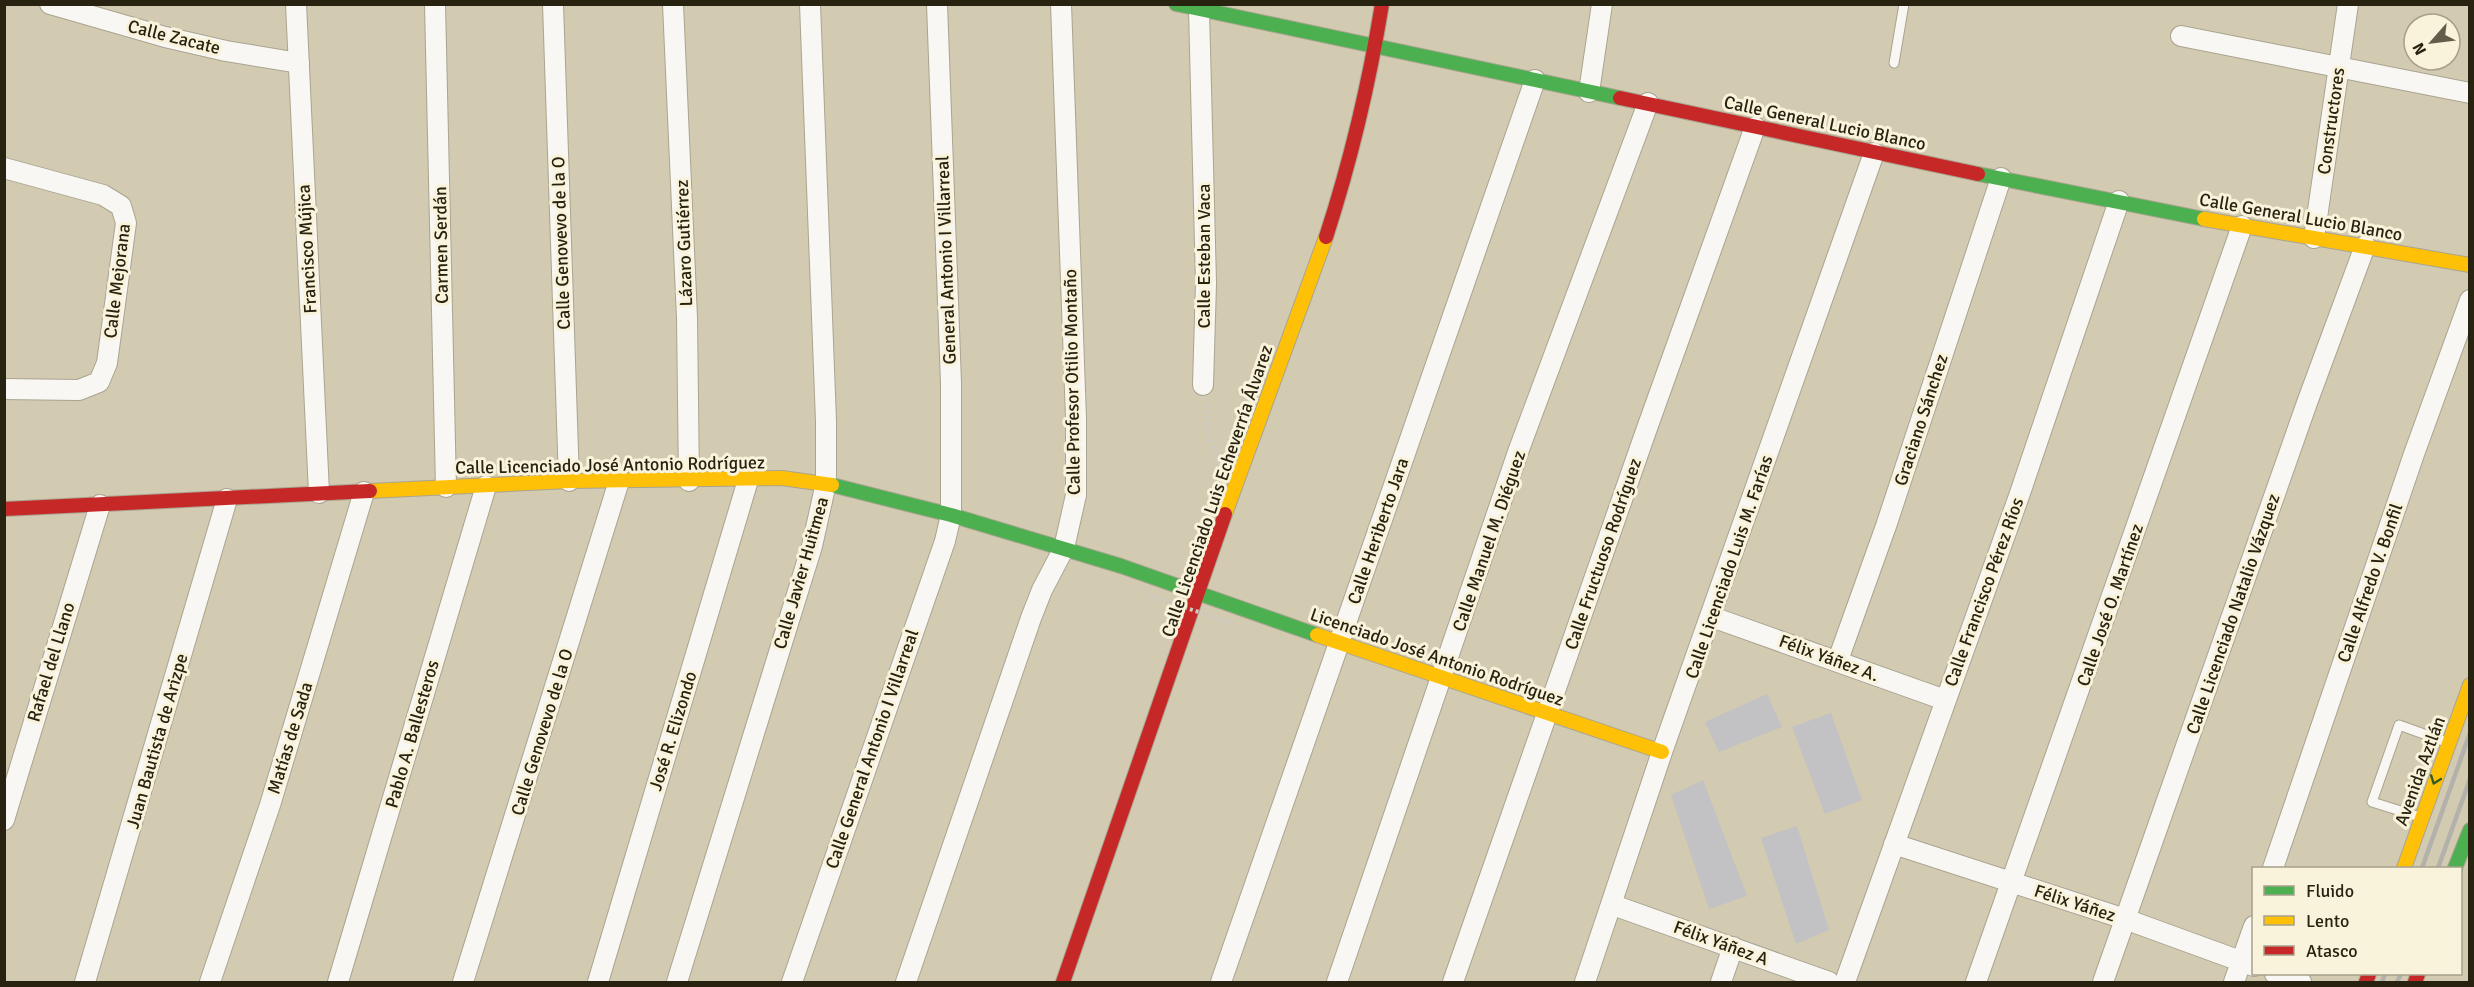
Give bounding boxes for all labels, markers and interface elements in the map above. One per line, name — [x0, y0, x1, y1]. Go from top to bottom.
north arrow — [2402, 12, 2462, 72]
street label: Calle Zacate — [125, 15, 223, 59]
text: N — [2408, 39, 2431, 58]
street label: Constructores — [2313, 66, 2349, 176]
street label: Calle General Lucio Blanco — [1722, 91, 1928, 155]
street label: General Antonio I Villarreal — [931, 155, 961, 365]
street label: Calle Genovevo de la O — [547, 156, 575, 330]
street label: Lázaro Gutiérrez — [671, 179, 697, 307]
street label: Francisco Mújica — [293, 184, 321, 314]
street label: Calle Esteban Vaca — [1193, 184, 1215, 328]
street label: Carmen Serdán — [429, 186, 453, 304]
street label: Calle General Lucio Blanco — [2198, 188, 2404, 246]
street label: Calle Mejorana — [99, 222, 135, 340]
street label: Calle Profesor Otilio Montaño — [1059, 269, 1085, 495]
street label: Calle Licenciado Luis Echeverría Álvarez — [1157, 342, 1277, 640]
street label: Graciano Sánchez — [1889, 351, 1953, 489]
street label: Calle Manuel M. Diéguez — [1448, 448, 1530, 634]
street label: Calle Licenciado José Antonio Rodríguez — [455, 451, 765, 479]
street label: Calle Licenciado Luis M. Farías — [1680, 452, 1778, 682]
street label: Calle Heriberto Jara — [1343, 455, 1413, 607]
street label: Calle Fructuoso Rodríguez — [1560, 455, 1646, 653]
street label: Calle Licenciado Natalio Vázquez — [2181, 491, 2285, 737]
street label: Calle Javier Huitmea — [769, 494, 833, 652]
street label: Calle Francisco Pérez Ríos — [1940, 494, 2028, 690]
street label: Calle Alfredo V. Bonfil — [2332, 501, 2408, 665]
street label: Calle José O. Martínez — [2072, 521, 2148, 689]
street label: Rafael del Llano — [22, 600, 80, 724]
street label: Licenciado José Antonio Rodríguez — [1307, 603, 1567, 711]
street label: Calle General Antonio I Villarreal — [821, 626, 923, 872]
street label: Félix Yáñez A. — [1776, 630, 1882, 686]
street label: Calle Genovevo de la O — [506, 646, 578, 818]
street label: Juan Bautista de Arizpe — [121, 651, 193, 831]
street label: Pablo A. Ballesteros — [380, 657, 444, 811]
street label: José R. Elizondo — [644, 669, 702, 793]
street label: Matías de Sada — [263, 679, 317, 797]
street label: Avenida Aztlán — [2390, 713, 2450, 829]
one-way arrow — [2430, 774, 2443, 785]
legend — [2252, 867, 2462, 975]
street label: Félix Yáñez — [2032, 880, 2118, 926]
text: Fluido — [2306, 880, 2354, 902]
text: Lento — [2306, 910, 2349, 932]
street label: Félix Yáñez A — [1671, 916, 1771, 970]
text: Atasco — [2306, 940, 2358, 962]

